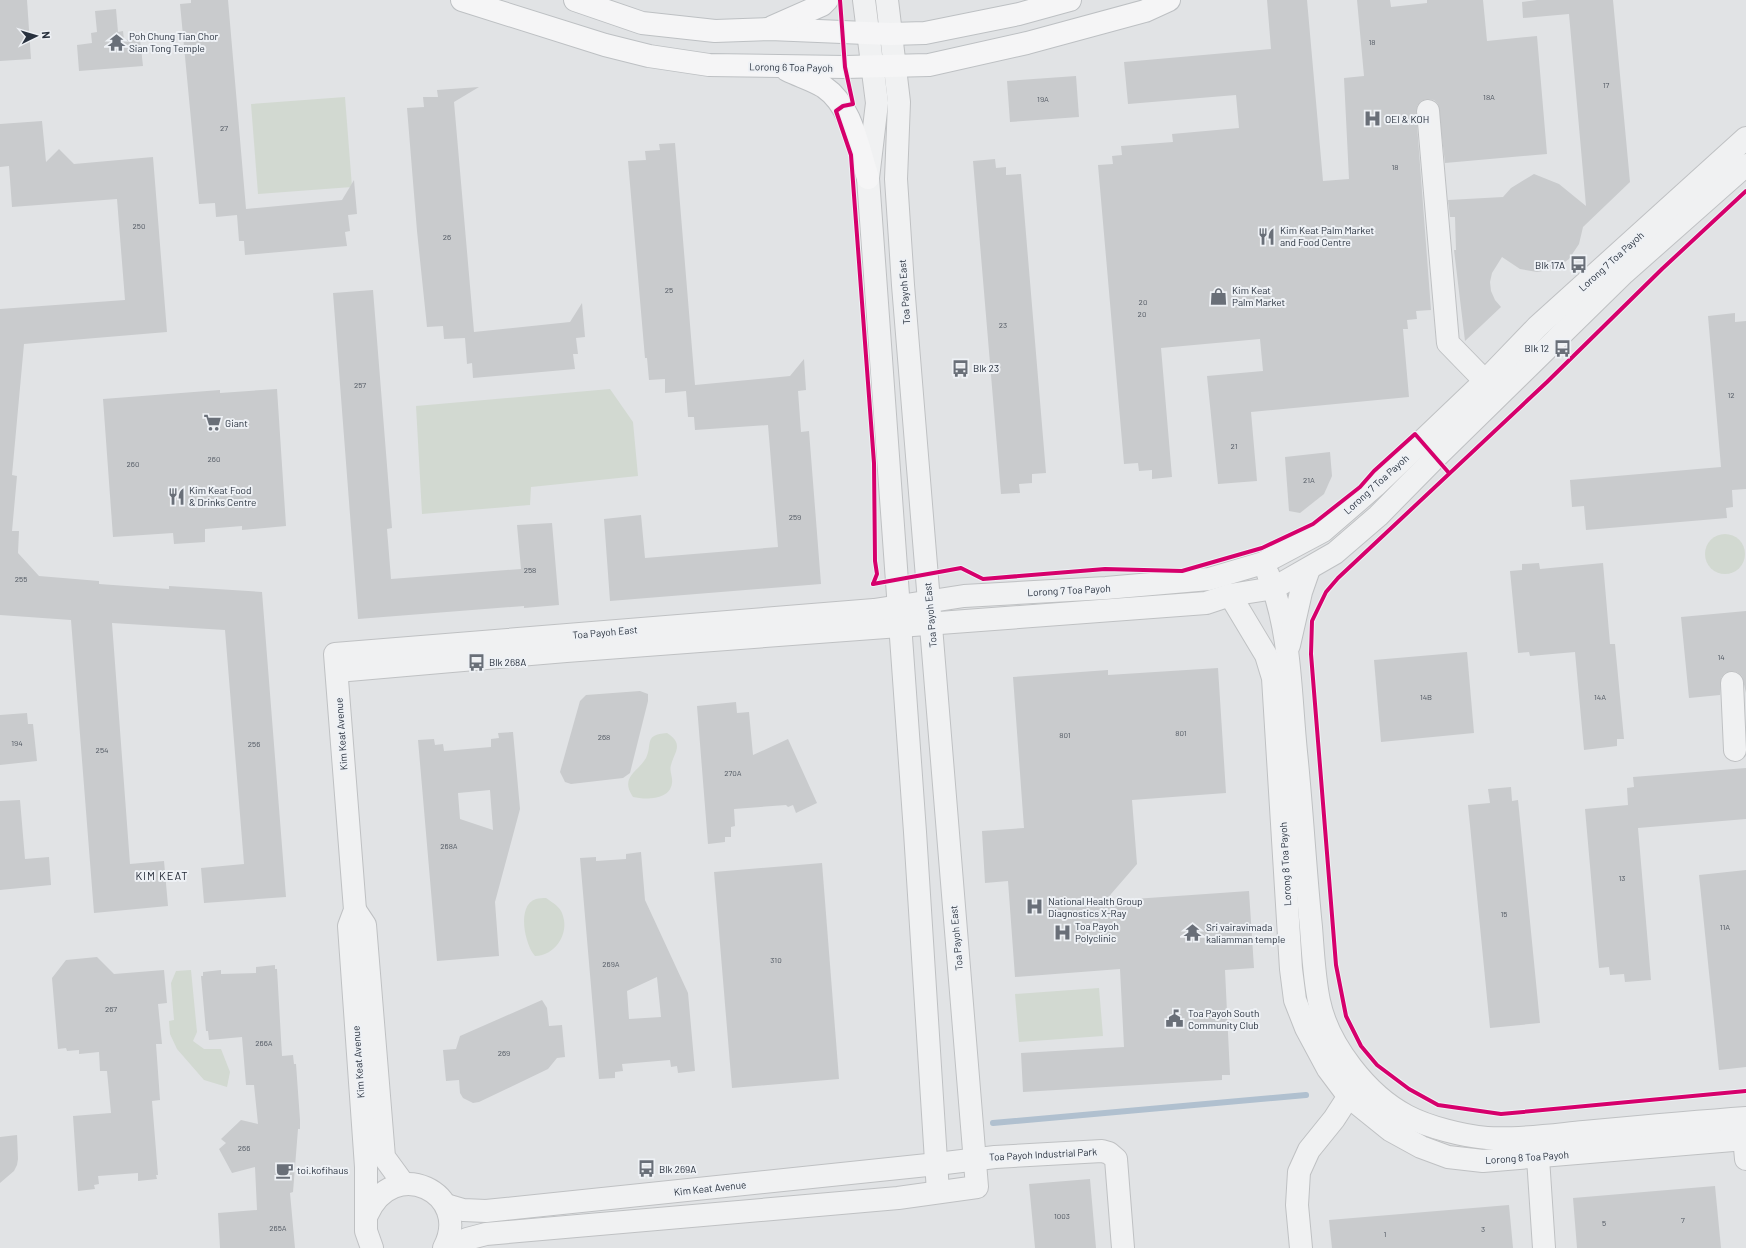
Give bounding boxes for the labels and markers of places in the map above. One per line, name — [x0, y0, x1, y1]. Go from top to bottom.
place label: Poh Chung Tian Chor Sian Tong Temple — [129, 30, 219, 54]
temple icon: Poh Chung Tian Chor Sian Tong Temple — [106, 32, 126, 52]
hospital icon: OEI & KOH — [1362, 109, 1382, 129]
place label: OEI & KOH — [1385, 113, 1429, 125]
place label: Kim Keat Palm Market and Food Centre — [1280, 224, 1374, 248]
restaurant icon: Kim Keat Palm Market and Food Centre — [1257, 226, 1277, 246]
bus stop icon: Blk 17A — [1568, 255, 1588, 275]
place label: Blk 17A — [1535, 259, 1565, 271]
place label: Kim Keat Palm Market — [1232, 284, 1286, 308]
shop icon: Kim Keat Palm Market — [1209, 286, 1229, 306]
bus stop icon: Blk 12 — [1552, 338, 1572, 358]
place label: Blk 12 — [1525, 342, 1549, 354]
bus stop icon: Blk 23 — [950, 358, 970, 378]
place label: Blk 23 — [973, 362, 999, 374]
supermarket icon: Giant — [202, 413, 222, 433]
place label: Giant — [225, 417, 248, 429]
place label: Kim Keat Food & Drinks Centre — [189, 484, 256, 508]
restaurant icon: Kim Keat Food & Drinks Centre — [166, 486, 186, 506]
bus stop icon: Blk 268A — [466, 652, 486, 672]
place label: Blk 268A — [489, 656, 526, 668]
place label: National Health Group Diagnostics X-Ray — [1048, 895, 1143, 919]
hospital icon: National Health Group Diagnostics X-Ray — [1025, 897, 1045, 917]
place label: Toa Payoh Polyclinic — [1075, 920, 1119, 944]
place label: Sri vairavimada kaliamman temple — [1206, 921, 1285, 945]
hospital icon: Toa Payoh Polyclinic — [1052, 922, 1072, 942]
temple icon: Sri vairavimada kaliamman temple — [1183, 923, 1203, 943]
place label: Toa Payoh South Community Club — [1188, 1007, 1259, 1031]
public building icon: Toa Payoh South Community Club — [1165, 1009, 1185, 1029]
bus stop icon: Blk 269A — [636, 1159, 656, 1179]
cafe icon: toi.kofihaus — [274, 1160, 294, 1180]
place label: Blk 269A — [659, 1163, 696, 1175]
place label: toi.kofihaus — [297, 1164, 349, 1176]

